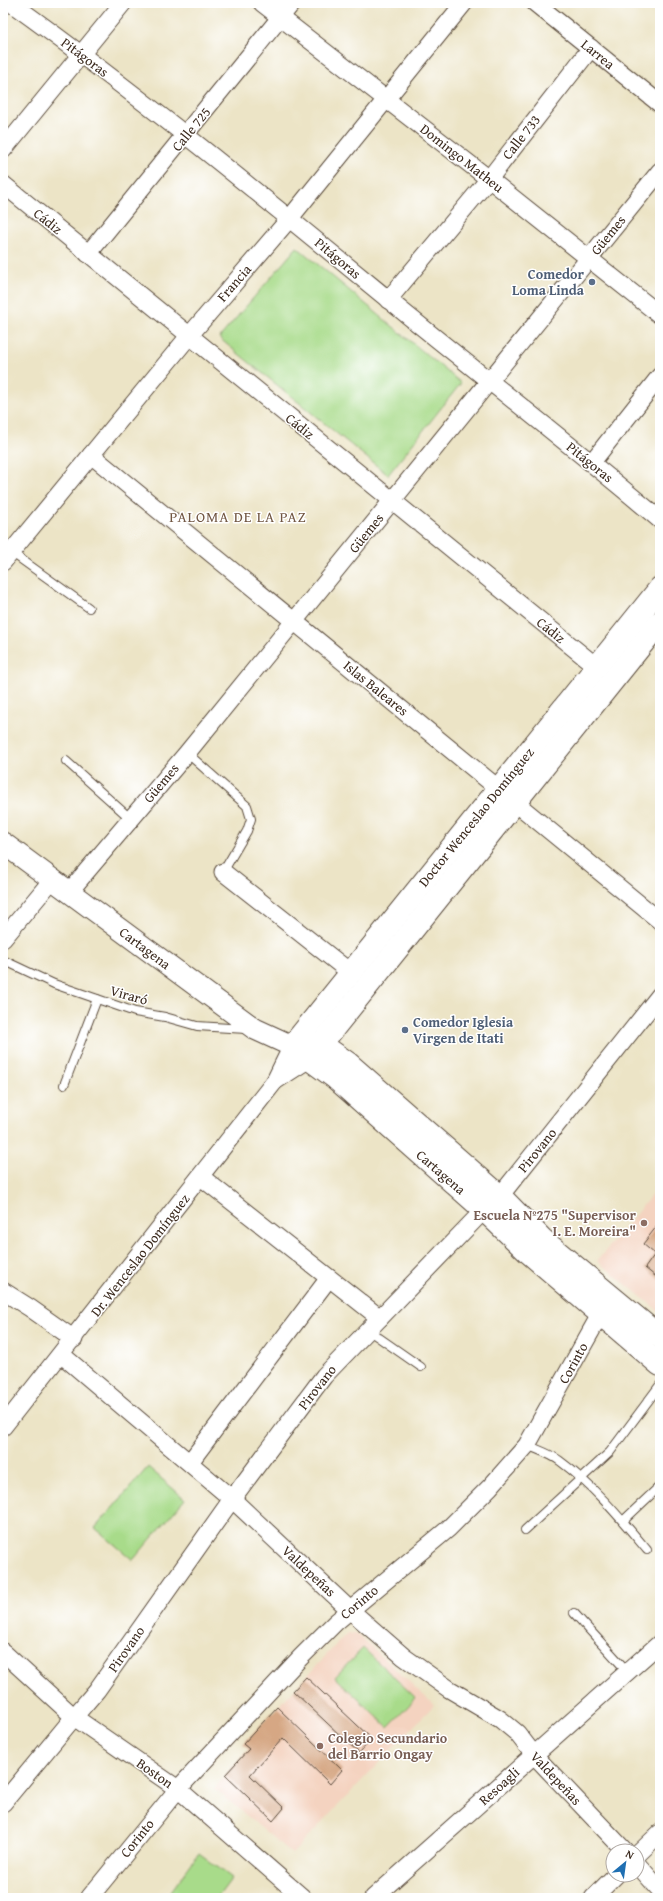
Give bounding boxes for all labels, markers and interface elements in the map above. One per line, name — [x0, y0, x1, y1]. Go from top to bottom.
street label: Pitágoras — [57, 32, 113, 82]
street label: Larrea — [577, 34, 619, 74]
street label: Calle 725 — [167, 103, 215, 155]
street label: Calle 733 — [497, 110, 545, 164]
street label: Domingo Matheu — [416, 119, 508, 197]
street label: Cádiz — [29, 203, 67, 239]
street label: Güemes — [586, 211, 630, 259]
street label: Pitágoras — [311, 233, 365, 283]
street label: Francia — [212, 260, 256, 306]
place label: Comedor Loma Linda — [512, 264, 585, 300]
marker: Comedor Loma Linda — [587, 277, 597, 287]
street label: Cádiz — [281, 408, 319, 444]
street label: Pitágoras — [562, 437, 618, 487]
district label: PALOMA DE LA PAZ — [169, 506, 307, 527]
street label: Güemes — [344, 509, 388, 557]
street label: Cádiz — [532, 612, 570, 648]
street label: Islas Baleares — [339, 656, 413, 720]
street label: Doctor Wenceslao Domínguez — [414, 743, 538, 891]
street label: Güemes — [139, 759, 183, 807]
street label: Cartagena — [115, 922, 175, 974]
street label: Viraró — [108, 980, 150, 1010]
place label: Comedor Iglesia Virgen de Itati — [413, 1012, 514, 1048]
marker: Comedor Iglesia Virgen de Itati — [400, 1025, 410, 1035]
street label: Pirovano — [513, 1123, 561, 1177]
street label: Cartagena — [412, 1145, 470, 1199]
street label: Dr. Wenceslao Domínguez — [86, 1189, 194, 1321]
place label: Escuela Nº275 "Supervisor I. E. Moreira" — [474, 1205, 637, 1241]
marker: Escuela Nº275 "Supervisor I. E. Moreira" — [639, 1218, 649, 1228]
street label: Corinto — [553, 1339, 593, 1387]
street label: Pirovano — [293, 1360, 341, 1414]
street label: Valdepeñas — [278, 1541, 340, 1601]
street label: Corinto — [336, 1580, 382, 1624]
street label: Pirovano — [103, 1622, 149, 1676]
place label: Colegio Secundario del Barrio Ongay — [328, 1728, 448, 1764]
marker: Colegio Secundario del Barrio Ongay — [315, 1741, 325, 1751]
street label: Valdepeñas — [526, 1747, 586, 1809]
street label: Boston — [133, 1753, 177, 1793]
street label: Resoagli — [474, 1762, 524, 1810]
street label: Corinto — [115, 1814, 159, 1862]
north arrow — [605, 1843, 645, 1883]
text: N — [623, 1845, 638, 1863]

